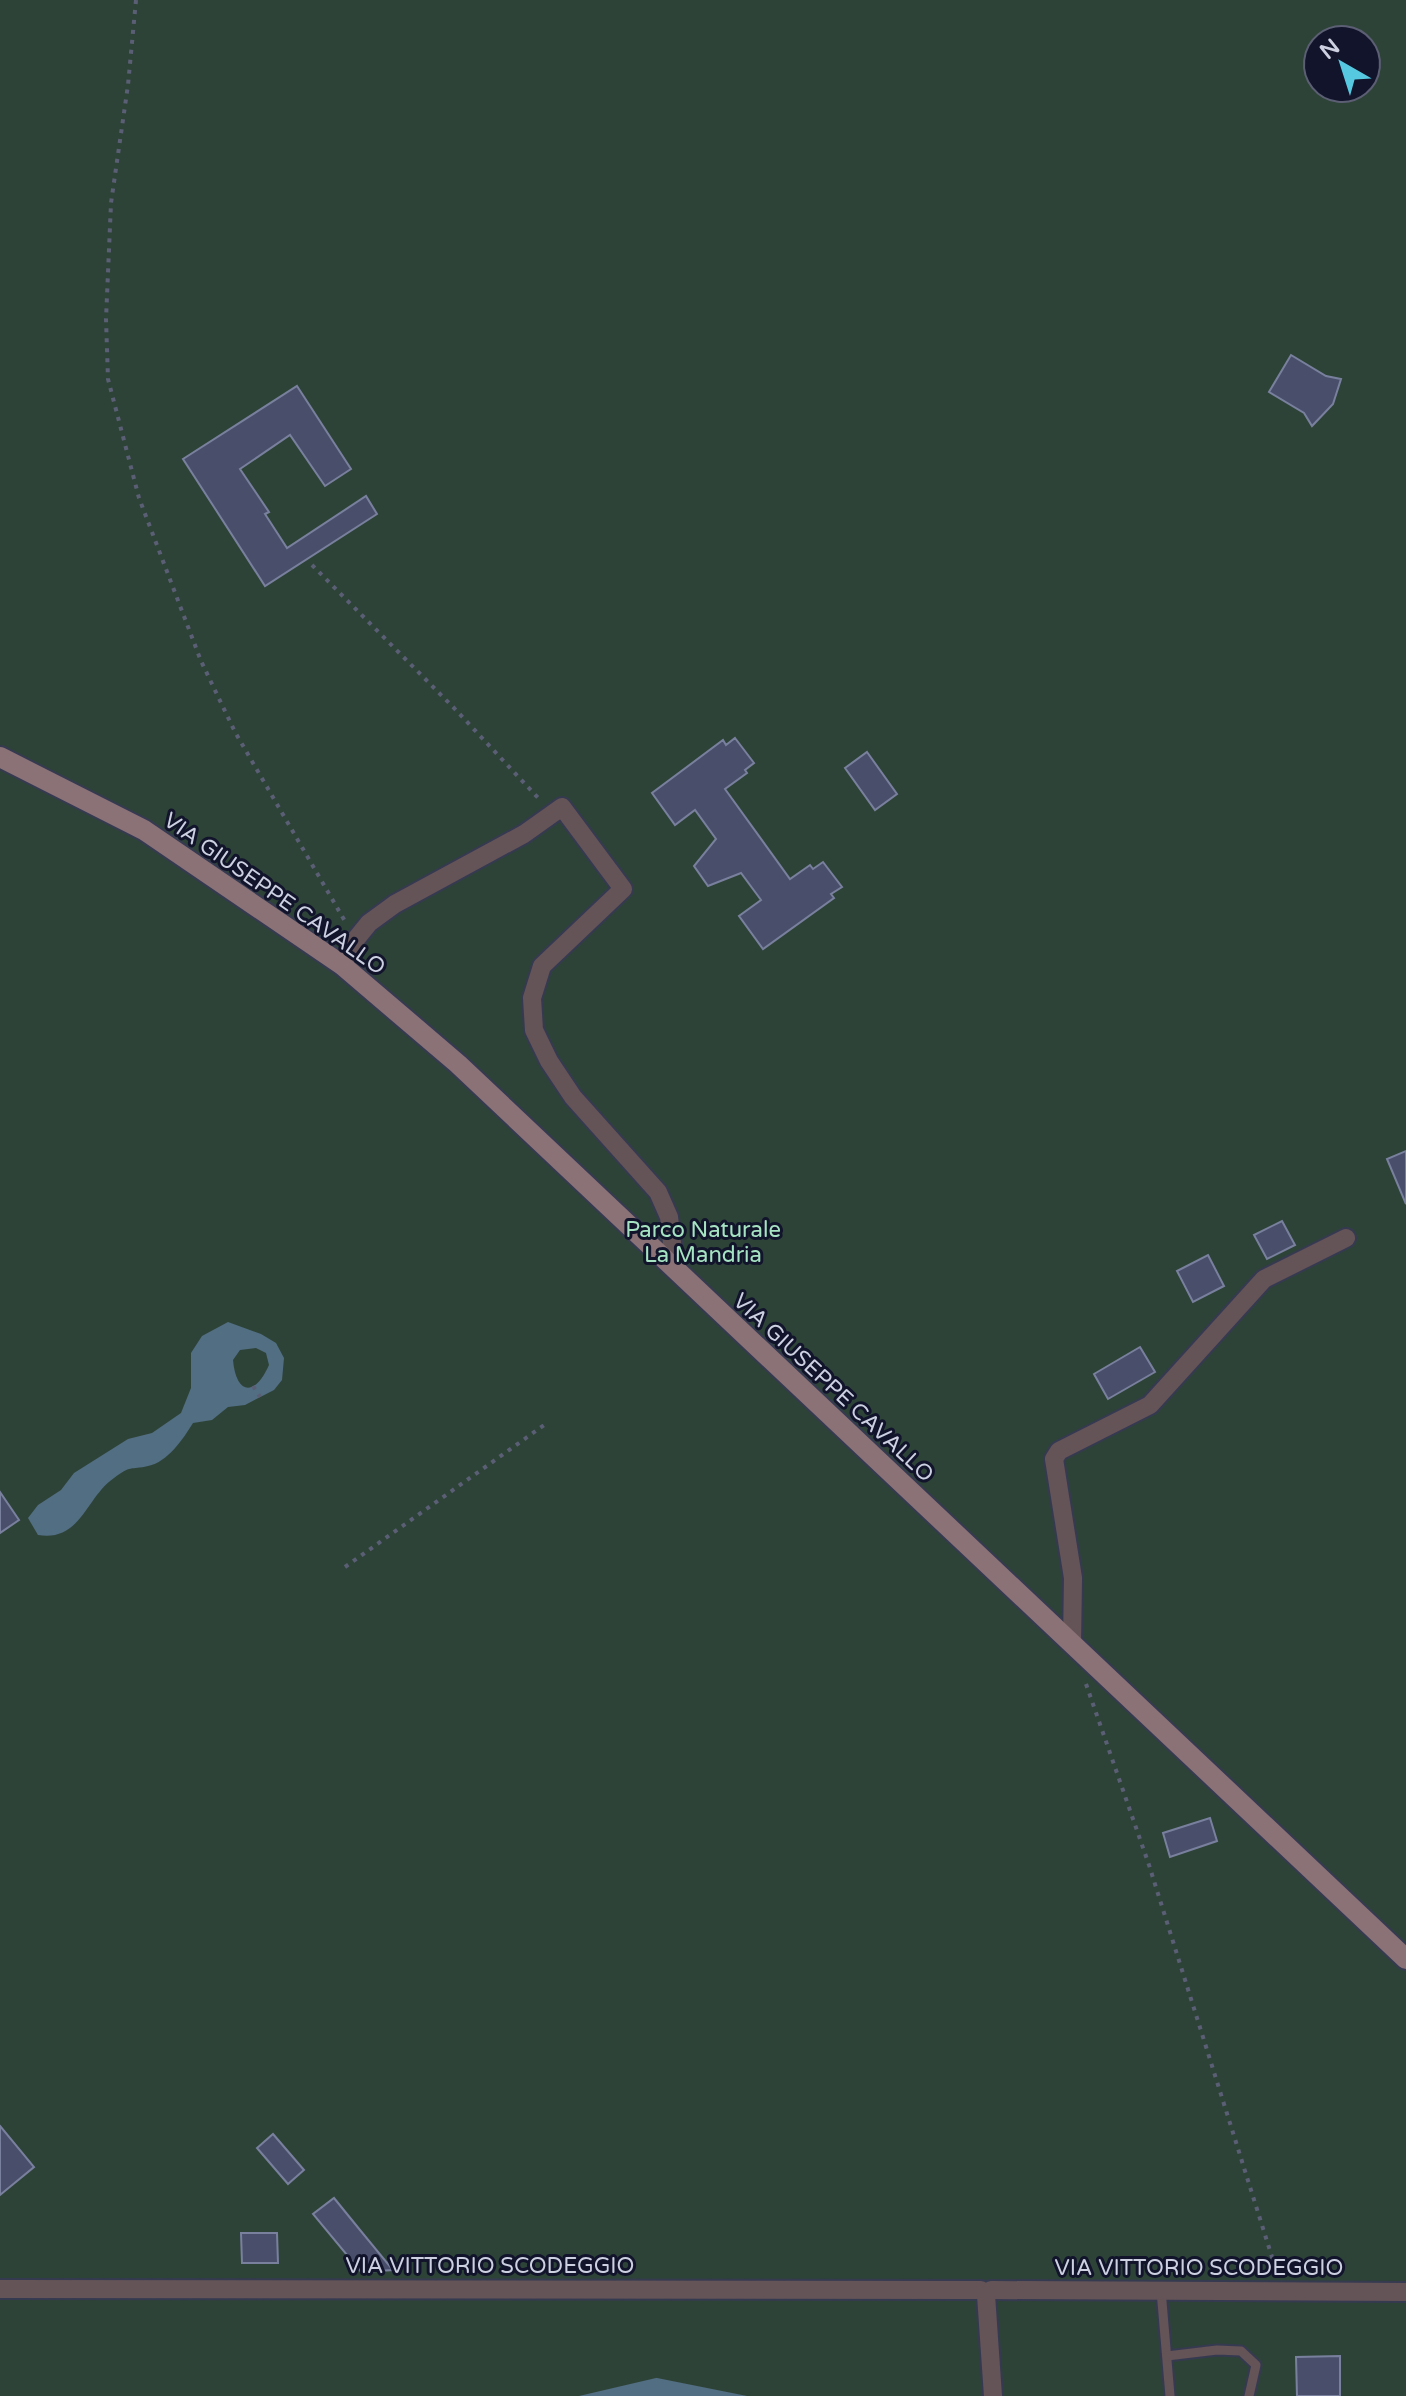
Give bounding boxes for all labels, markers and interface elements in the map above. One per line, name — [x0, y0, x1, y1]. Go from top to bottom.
north arrow — [1302, 24, 1382, 104]
text: N — [1315, 34, 1345, 65]
street label: VIA GIUSEPPE CAVALLO — [158, 807, 390, 980]
park label: Parco Naturale La Mandria — [625, 1217, 781, 1268]
street label: VIA GIUSEPPE CAVALLO — [728, 1288, 939, 1488]
street label: VIA VITTORIO SCODEGGIO — [346, 2253, 634, 2279]
street label: VIA VITTORIO SCODEGGIO — [1055, 2255, 1343, 2281]

